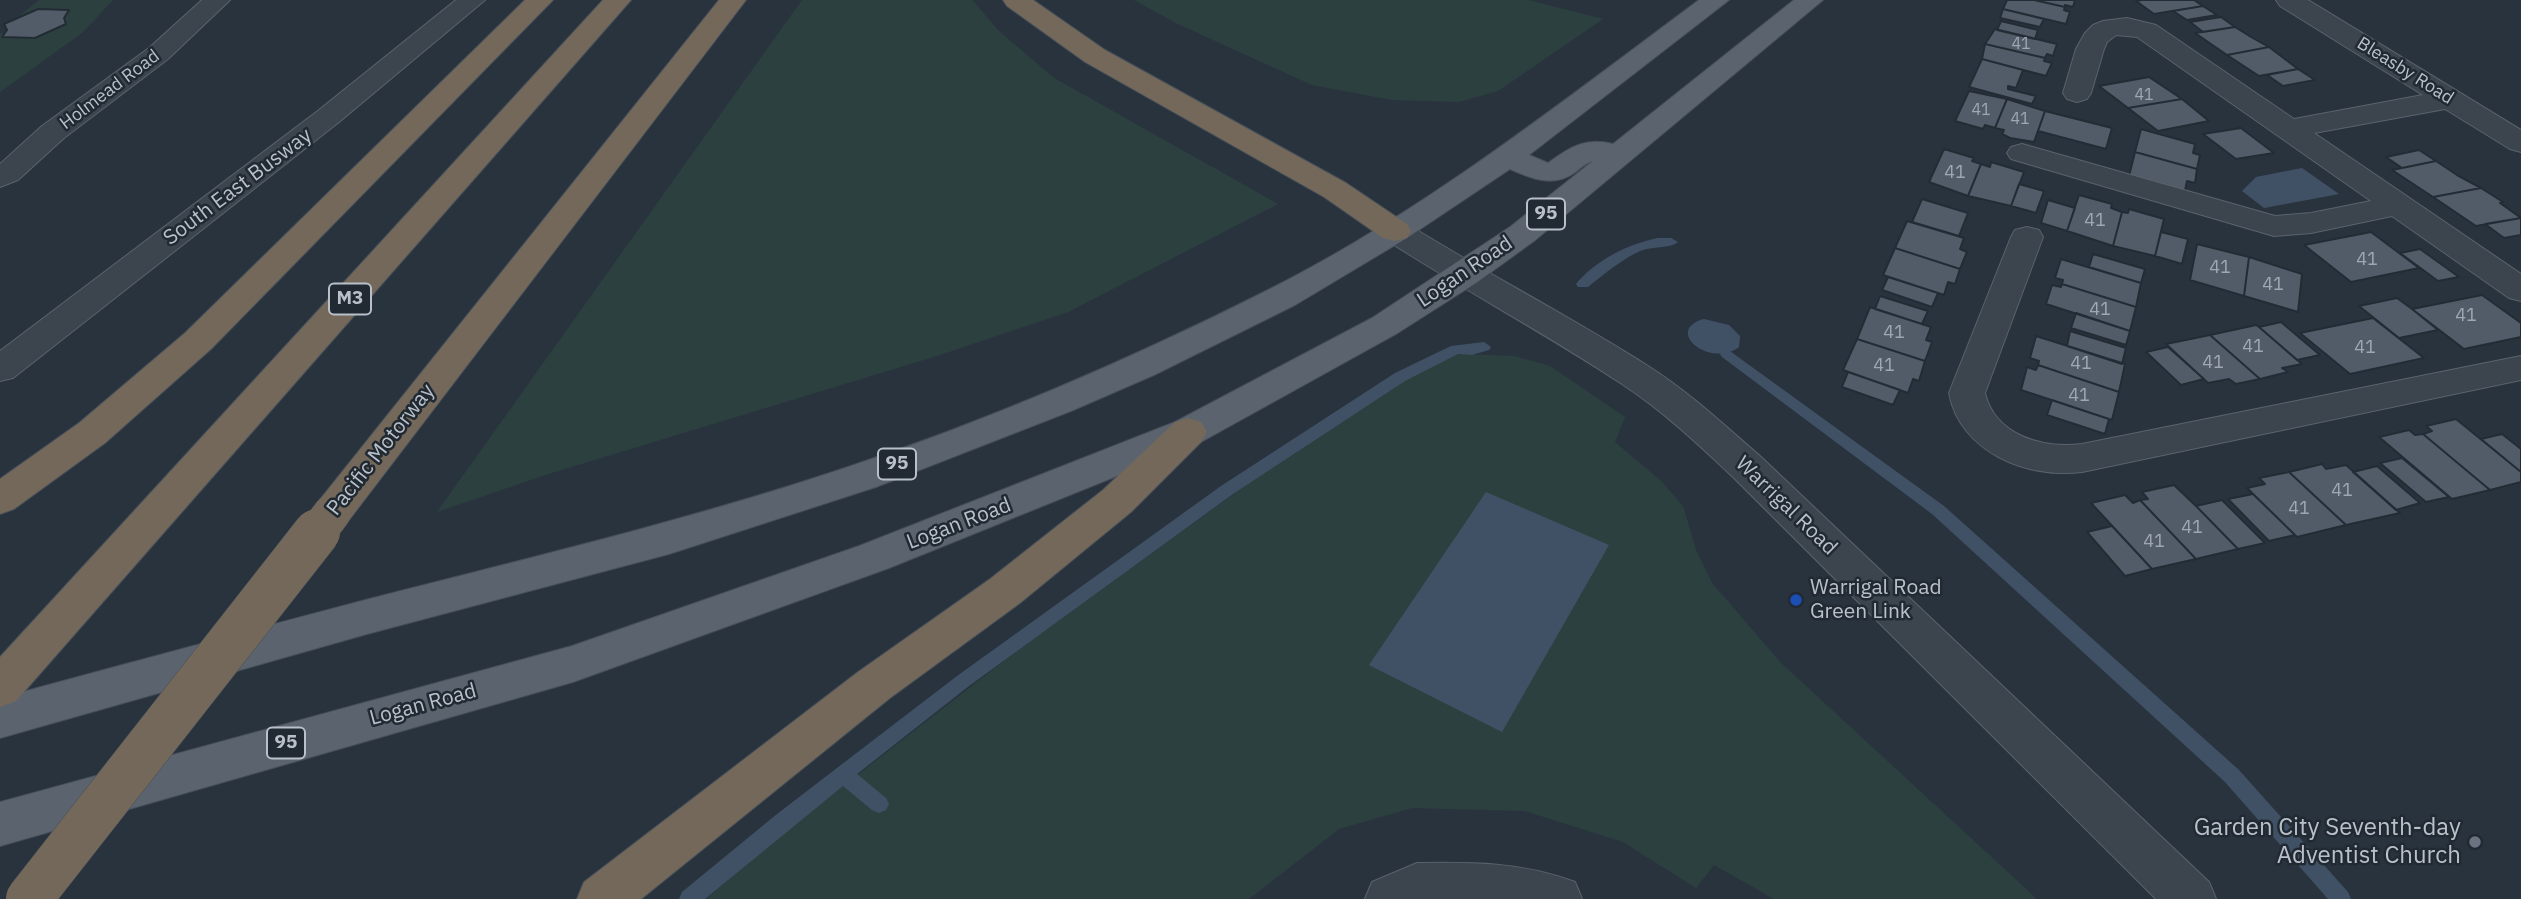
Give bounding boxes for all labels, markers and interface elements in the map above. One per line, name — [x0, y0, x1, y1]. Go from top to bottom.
street label: Bleasby Road — [2353, 33, 2457, 109]
house number: 41 — [2011, 34, 2031, 54]
street label: Holmead Road — [56, 46, 164, 134]
house number: 41 — [2134, 85, 2154, 105]
house number: 41 — [1971, 100, 1991, 120]
house number: 41 — [2010, 109, 2030, 129]
street label: South East Busway — [159, 123, 317, 251]
house number: 41 — [1944, 162, 1966, 184]
road number: 95 — [1527, 198, 1565, 230]
house number: 41 — [2084, 210, 2106, 232]
street label: Logan Road — [1413, 231, 1517, 313]
house number: 41 — [2356, 249, 2378, 271]
house number: 41 — [2209, 257, 2231, 279]
house number: 41 — [2262, 274, 2284, 296]
road number: M3 — [329, 284, 371, 314]
house number: 41 — [2089, 299, 2111, 321]
house number: 41 — [2455, 305, 2477, 327]
house number: 41 — [1883, 322, 1905, 344]
house number: 41 — [2242, 336, 2264, 358]
house number: 41 — [2354, 337, 2376, 359]
house number: 41 — [2202, 352, 2224, 374]
house number: 41 — [2070, 353, 2092, 375]
house number: 41 — [1873, 355, 1895, 377]
street label: Pacific Motorway — [322, 379, 440, 521]
house number: 41 — [2068, 385, 2090, 407]
road number: 95 — [878, 449, 916, 480]
street label: Warrigal Road — [1730, 451, 1842, 561]
house number: 41 — [2331, 480, 2353, 502]
street label: Logan Road — [903, 493, 1015, 555]
house number: 41 — [2288, 498, 2310, 520]
house number: 41 — [2181, 517, 2203, 539]
house number: 41 — [2143, 531, 2165, 553]
place label: Warrigal Road Green Link — [1810, 575, 1942, 625]
marker: Warrigal Road Green Link — [1788, 592, 1804, 608]
street label: Logan Road — [367, 679, 479, 731]
road number: 95 — [267, 728, 305, 758]
place label: Garden City Seventh-day Adventist Church — [2194, 814, 2461, 870]
marker: Garden City Seventh-day Adventist Church — [2467, 834, 2483, 850]

